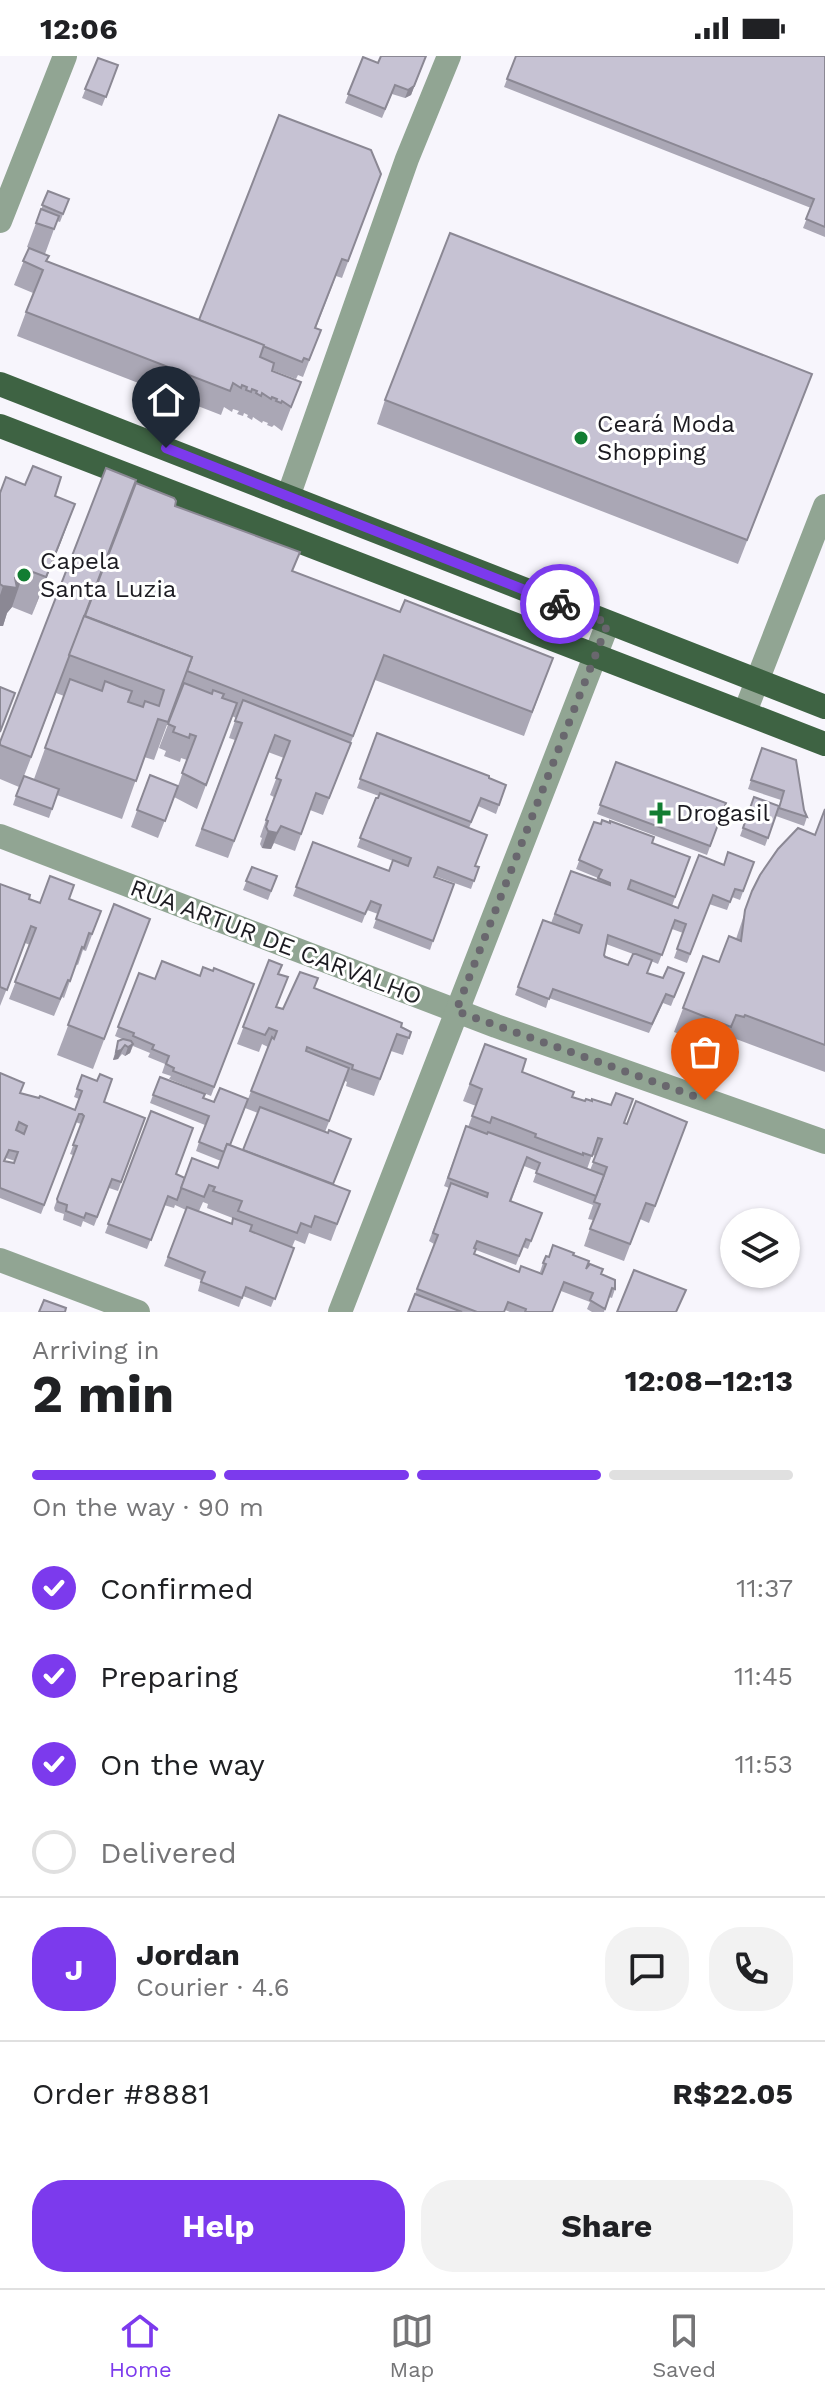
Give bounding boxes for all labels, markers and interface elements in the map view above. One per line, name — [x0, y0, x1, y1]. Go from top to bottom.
text: 12:06 — [40, 11, 118, 46]
pin — [132, 366, 200, 448]
icon: home — [144, 378, 188, 422]
place label: Ceará Moda Shopping — [597, 410, 735, 466]
marker: Ceará Moda Shopping — [572, 429, 590, 447]
place label: Capela Santa Luzia — [40, 547, 176, 603]
courier — [520, 564, 600, 644]
marker: Capela Santa Luzia — [15, 566, 33, 584]
icon: bike — [538, 582, 582, 626]
place label: Drogasil — [676, 799, 770, 827]
marker: Drogasil — [651, 804, 669, 822]
street label: RUA ARTUR DE CARVALHO — [126, 873, 426, 1011]
pin — [671, 1018, 739, 1100]
icon: bag — [683, 1030, 727, 1074]
map controls — [720, 1208, 800, 1288]
button: layers — [720, 1208, 800, 1288]
text: Arriving in — [32, 1335, 160, 1365]
text: 12:08–12:13 — [625, 1363, 793, 1398]
text: 2 min — [32, 1364, 174, 1425]
text: On the way · 90 m — [32, 1492, 264, 1522]
icon: check — [32, 1566, 76, 1610]
text: Confirmed — [100, 1571, 254, 1606]
text: 11:37 — [736, 1573, 793, 1603]
icon: check — [32, 1654, 76, 1698]
text: Preparing — [100, 1659, 238, 1694]
text: 11:45 — [734, 1661, 793, 1691]
icon: check — [32, 1742, 76, 1786]
text: On the way — [100, 1747, 265, 1782]
text: 11:53 — [735, 1749, 793, 1779]
text: Delivered — [100, 1835, 237, 1870]
button: chat — [605, 1927, 689, 2011]
button: phone — [709, 1927, 793, 2011]
text: Jordan — [136, 1937, 240, 1972]
text: J — [65, 1952, 83, 1987]
text: Courier · 4.6 — [136, 1972, 290, 2002]
text: Order #8881 — [32, 2076, 210, 2111]
text: R$22.05 — [672, 2076, 793, 2111]
button: Help — [32, 2180, 405, 2272]
button: Share — [421, 2180, 793, 2272]
tab: Home — [109, 2309, 172, 2382]
tab: Map — [390, 2309, 434, 2382]
tab: Saved — [652, 2309, 716, 2382]

